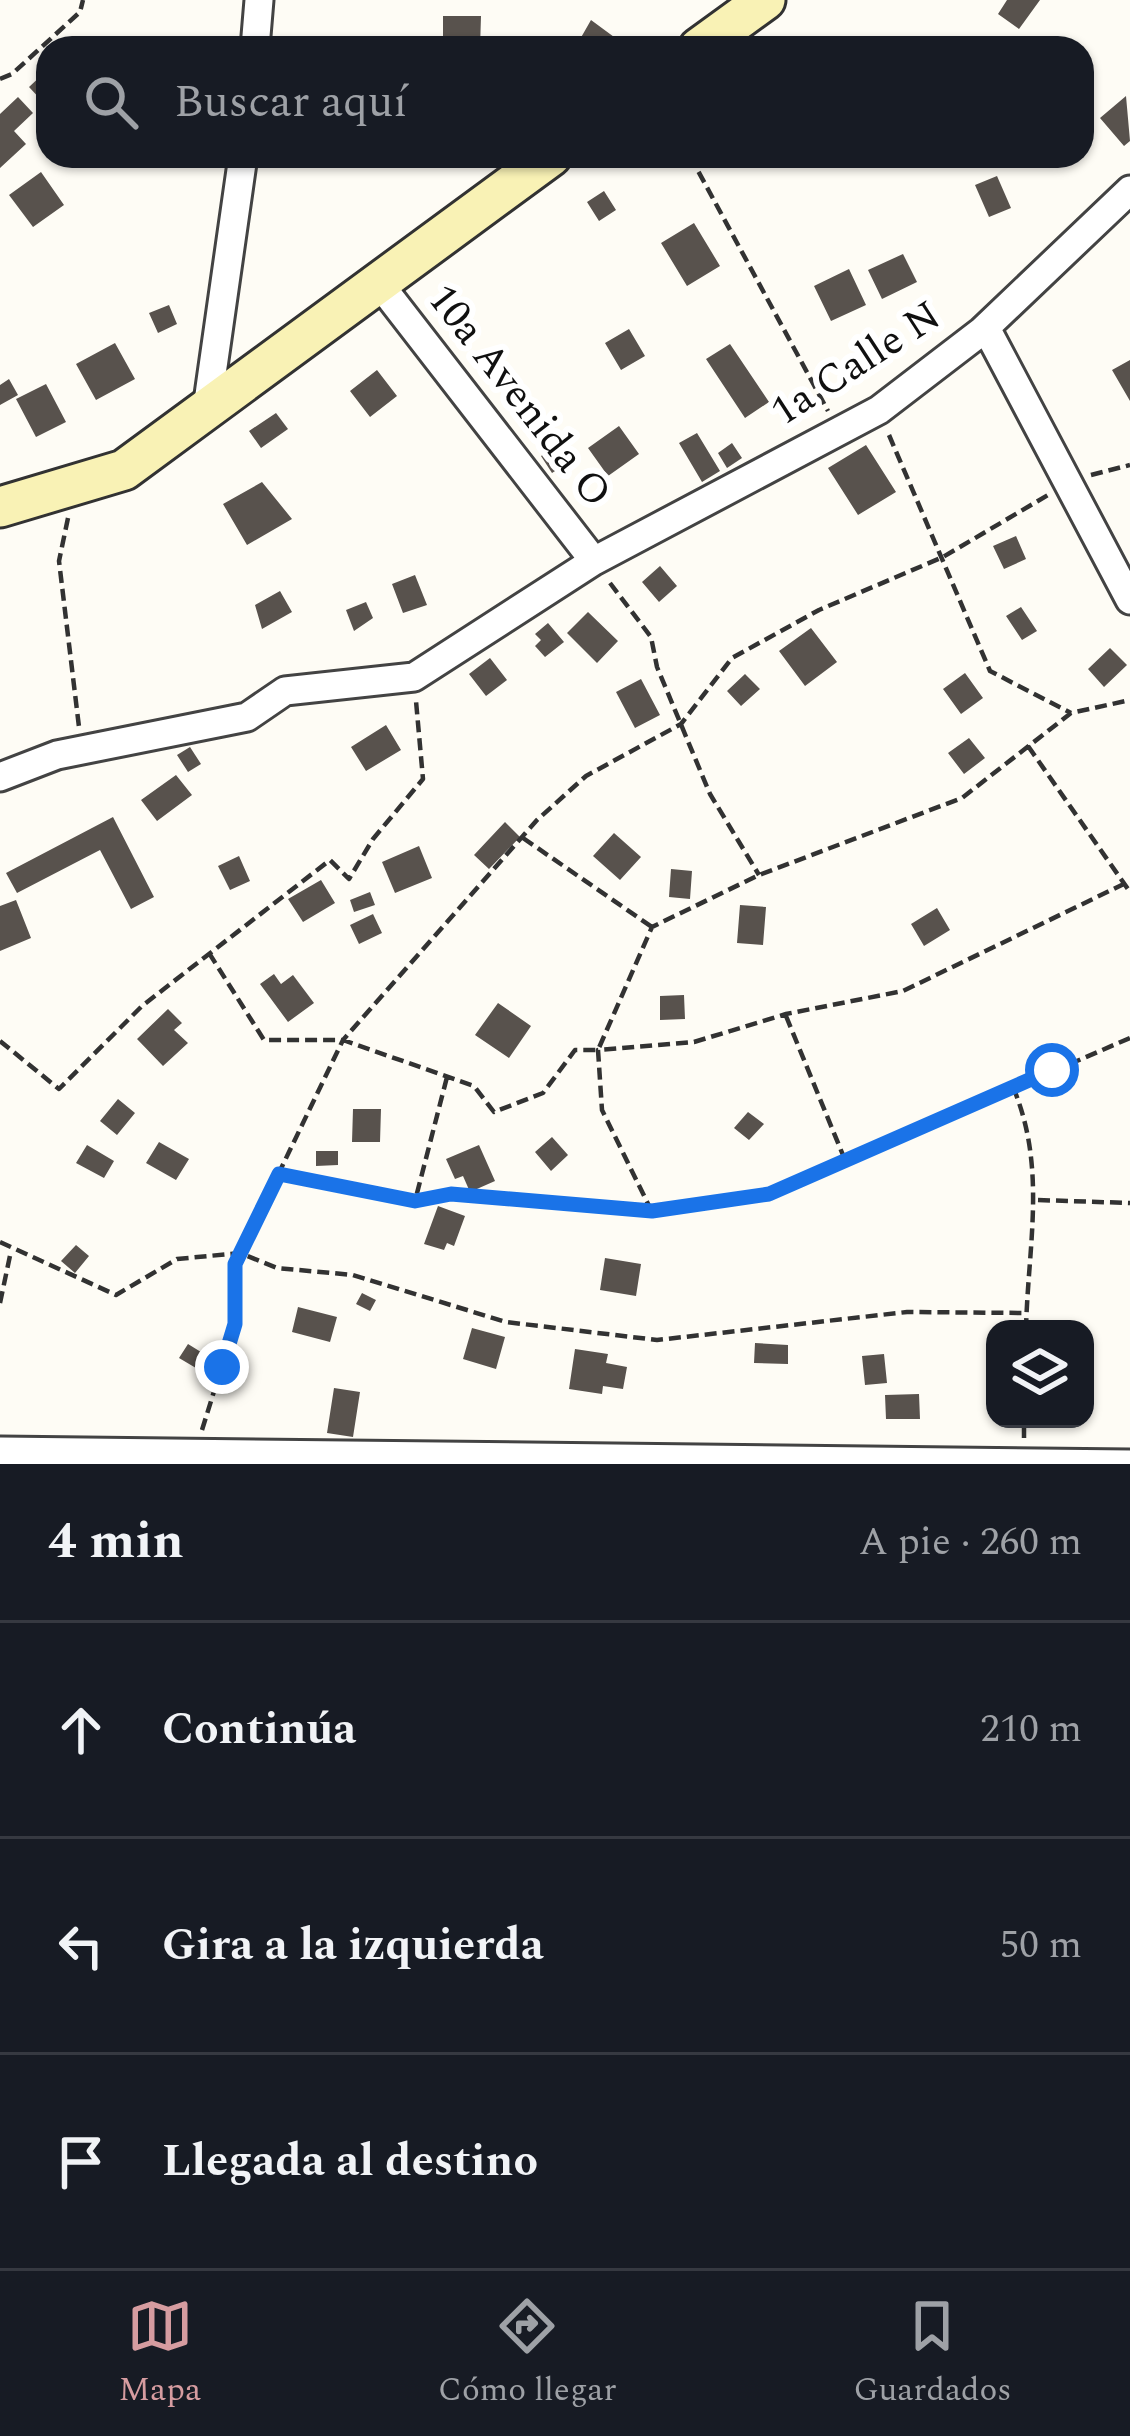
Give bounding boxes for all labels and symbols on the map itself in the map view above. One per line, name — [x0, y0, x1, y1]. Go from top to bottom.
street label: 10a Avenida O — [411, 271, 627, 521]
street label: 1a Calle N — [758, 285, 954, 443]
route start — [1025, 1043, 1079, 1097]
route end — [195, 1340, 249, 1394]

